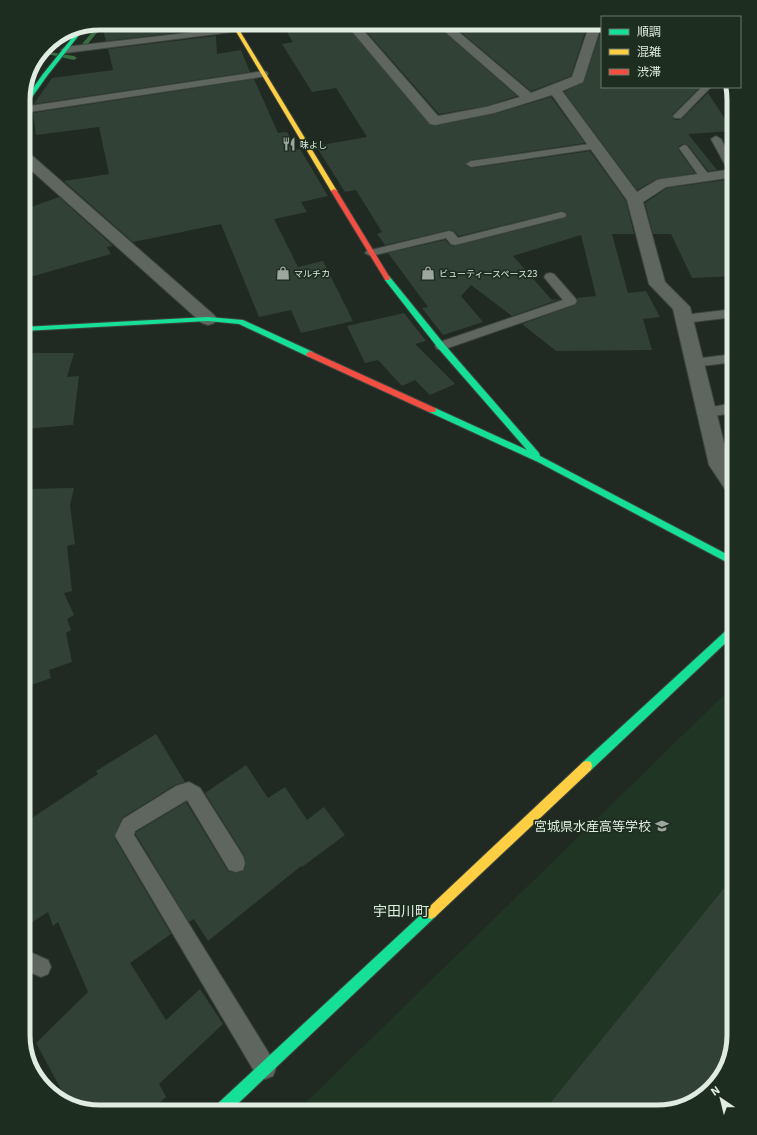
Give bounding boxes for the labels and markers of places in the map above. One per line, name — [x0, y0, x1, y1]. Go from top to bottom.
restaurant icon: 味よし — [281, 136, 297, 152]
place label: 味よし — [300, 139, 327, 150]
shop icon: マルチカ — [275, 265, 291, 281]
shop icon: ビューティースペース23 — [420, 265, 436, 281]
place label: マルチカ — [294, 268, 330, 279]
place label: ビューティースペース23 — [439, 268, 538, 279]
place label: 宮城県水産高等学校 — [534, 818, 651, 835]
school or university icon: 宮城県水産高等学校 — [654, 818, 670, 834]

